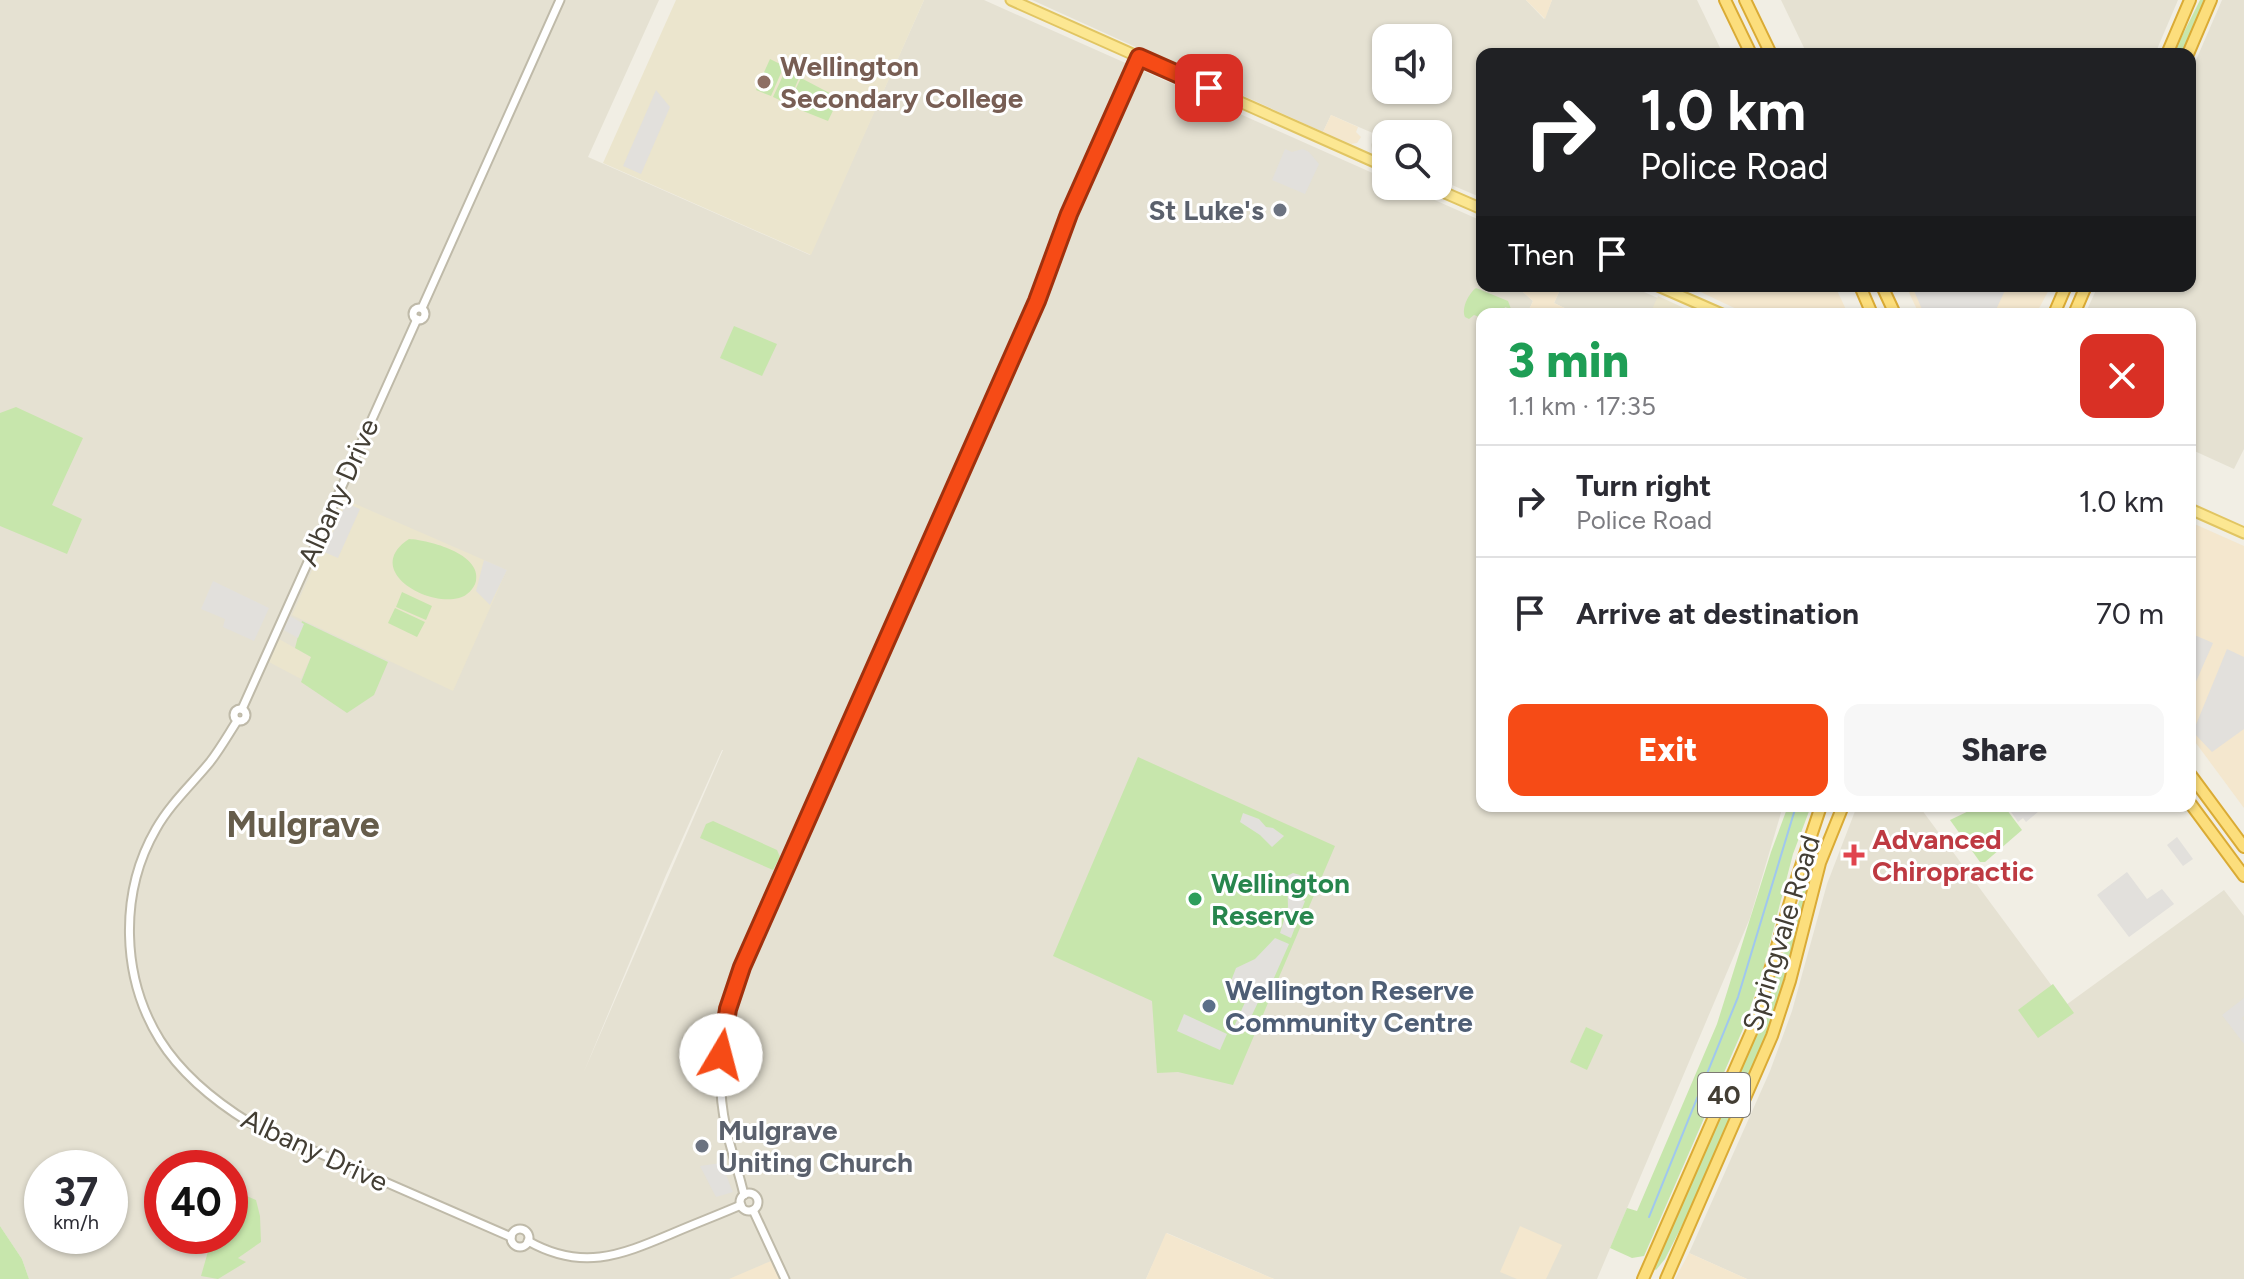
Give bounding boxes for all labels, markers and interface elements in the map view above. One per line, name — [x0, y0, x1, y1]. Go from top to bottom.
map controls — [1372, 24, 1452, 200]
button: sound — [1372, 24, 1452, 104]
place label: Wellington Secondary College — [780, 49, 1023, 115]
pin — [1175, 54, 1243, 122]
icon: arrive — [1187, 66, 1231, 110]
marker: Wellington Secondary College — [755, 73, 773, 91]
text: 1.0 km — [1640, 77, 1806, 144]
icon: right — [1508, 80, 1612, 184]
button: search — [1372, 120, 1452, 200]
text: Police Road — [1640, 145, 1829, 188]
place label: St Luke's — [1148, 193, 1264, 227]
marker: St Luke's — [1271, 201, 1289, 219]
icon: arrive — [1590, 232, 1634, 276]
text: Then — [1508, 236, 1574, 273]
text: 3 min — [1508, 331, 1629, 389]
button: close — [2080, 334, 2164, 418]
text: 1.1 km · 17:35 — [1508, 390, 1656, 422]
street label: Albany Drive — [290, 413, 386, 571]
text: Turn right — [1576, 467, 1711, 504]
icon: right — [1508, 479, 1552, 523]
text: 1.0 km — [2079, 483, 2164, 520]
text: Police Road — [1576, 504, 1712, 536]
icon: arrive — [1508, 591, 1552, 635]
text: Arrive at destination — [1576, 595, 1859, 632]
text: 70 m — [2096, 595, 2164, 632]
button: Exit — [1508, 704, 1828, 796]
button: Share — [1844, 704, 2164, 796]
district label: Mulgrave — [226, 803, 380, 846]
place label: Advanced Chiropractic — [1872, 822, 2034, 888]
street label: Springvale Road — [1735, 831, 1827, 1035]
marker: Advanced Chiropractic — [1843, 844, 1865, 866]
place label: Wellington Reserve — [1211, 866, 1350, 932]
marker: Wellington Reserve — [1186, 890, 1204, 908]
place label: Wellington Reserve Community Centre — [1225, 973, 1474, 1039]
marker: Wellington Reserve Community Centre — [1200, 997, 1218, 1015]
position arrow — [679, 1013, 763, 1097]
road number: 40 — [1698, 1073, 1750, 1117]
street label: Albany Drive — [236, 1101, 394, 1199]
place label: Mulgrave Uniting Church — [718, 1113, 913, 1179]
marker: Mulgrave Uniting Church — [693, 1137, 711, 1155]
speed limit sign: 40 — [144, 1150, 248, 1254]
text: 37 — [54, 1168, 98, 1216]
text: km/h — [53, 1210, 99, 1234]

